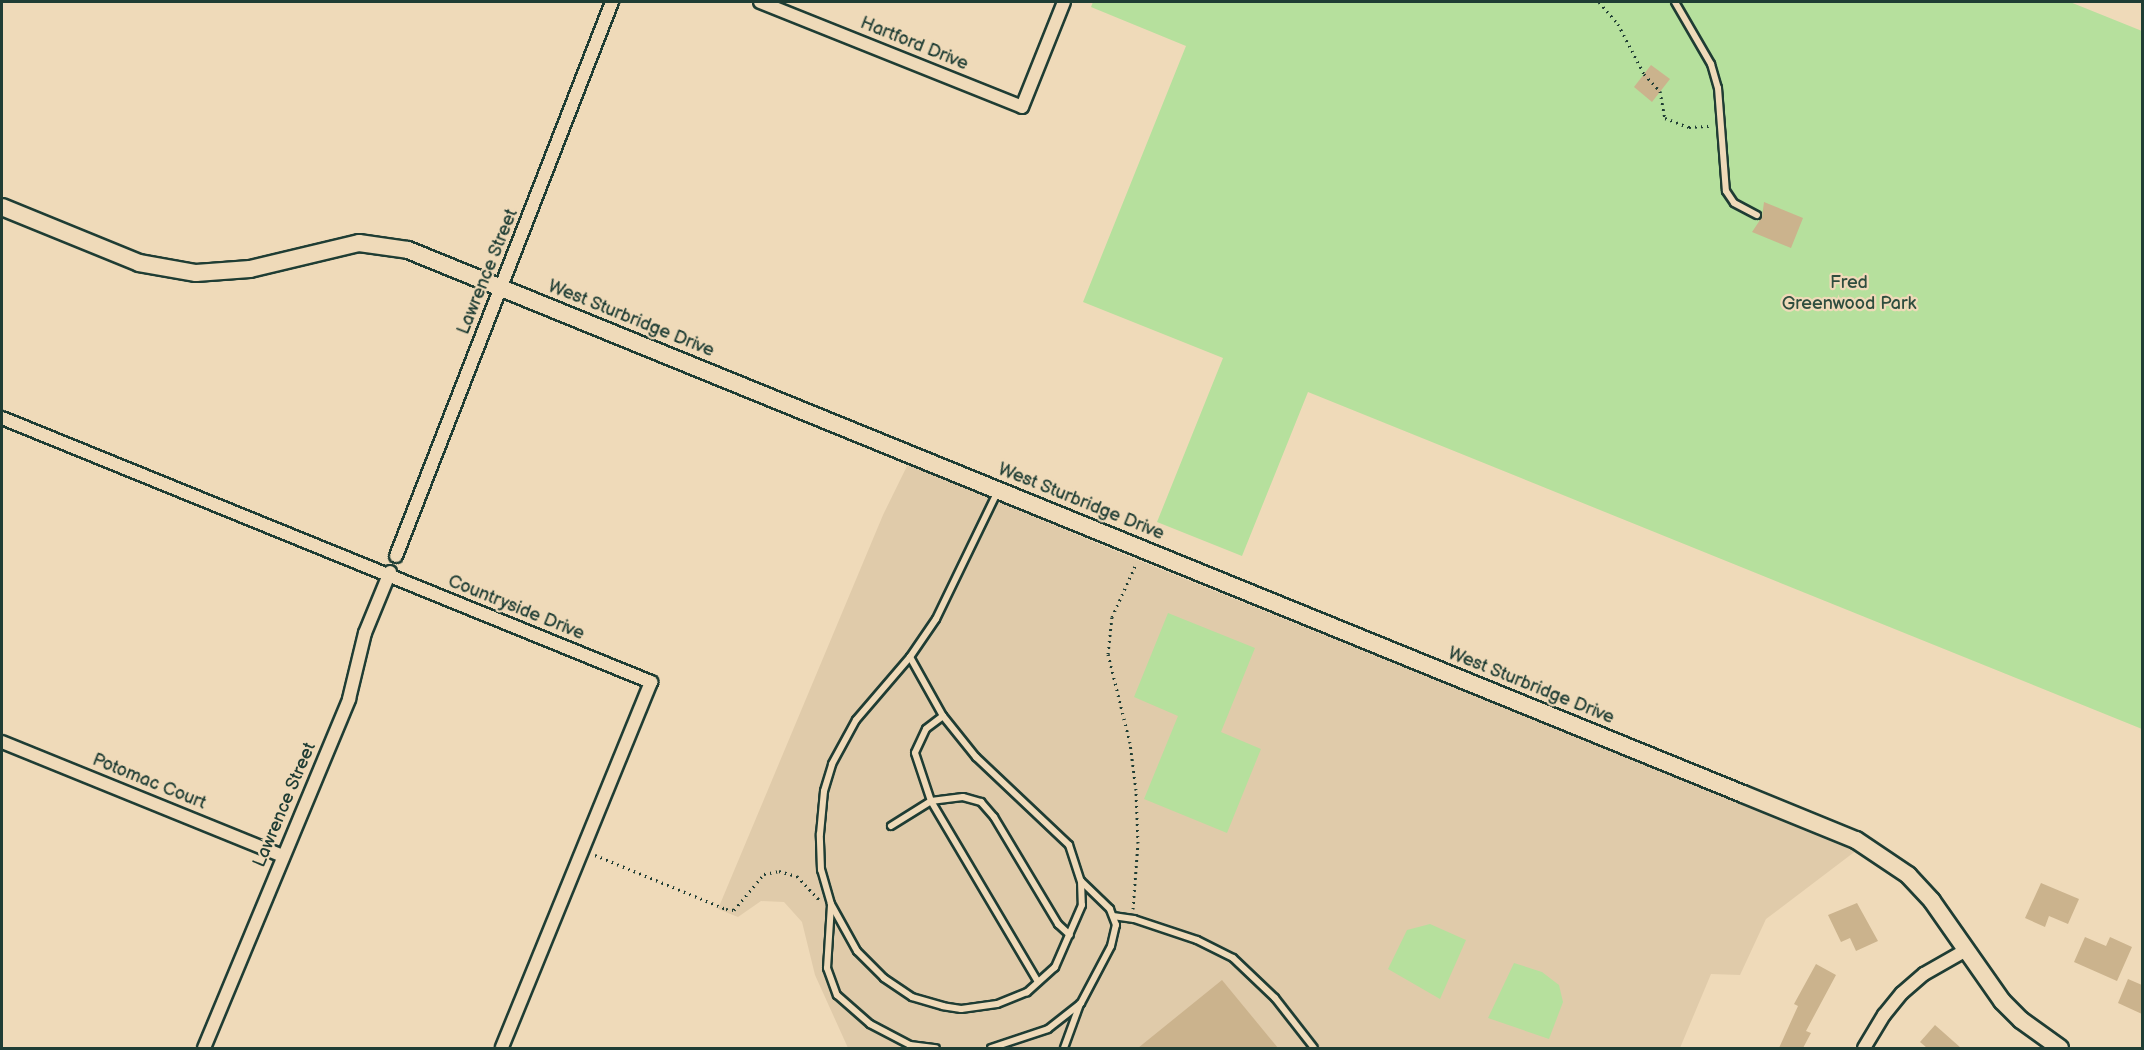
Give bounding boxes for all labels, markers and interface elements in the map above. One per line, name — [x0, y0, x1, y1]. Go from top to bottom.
street label: Hartford Drive — [857, 13, 971, 75]
street label: Lawrence Street — [453, 206, 523, 338]
park label: Fred Greenwood Park — [1782, 273, 1916, 316]
street label: West Sturbridge Drive — [545, 276, 717, 362]
street label: West Sturbridge Drive — [995, 459, 1167, 545]
street label: Countryside Drive — [445, 571, 587, 645]
street label: West Sturbridge Drive — [1445, 643, 1617, 729]
street label: Lawrence Street — [249, 739, 321, 871]
street label: Potomac Court — [89, 749, 209, 815]

